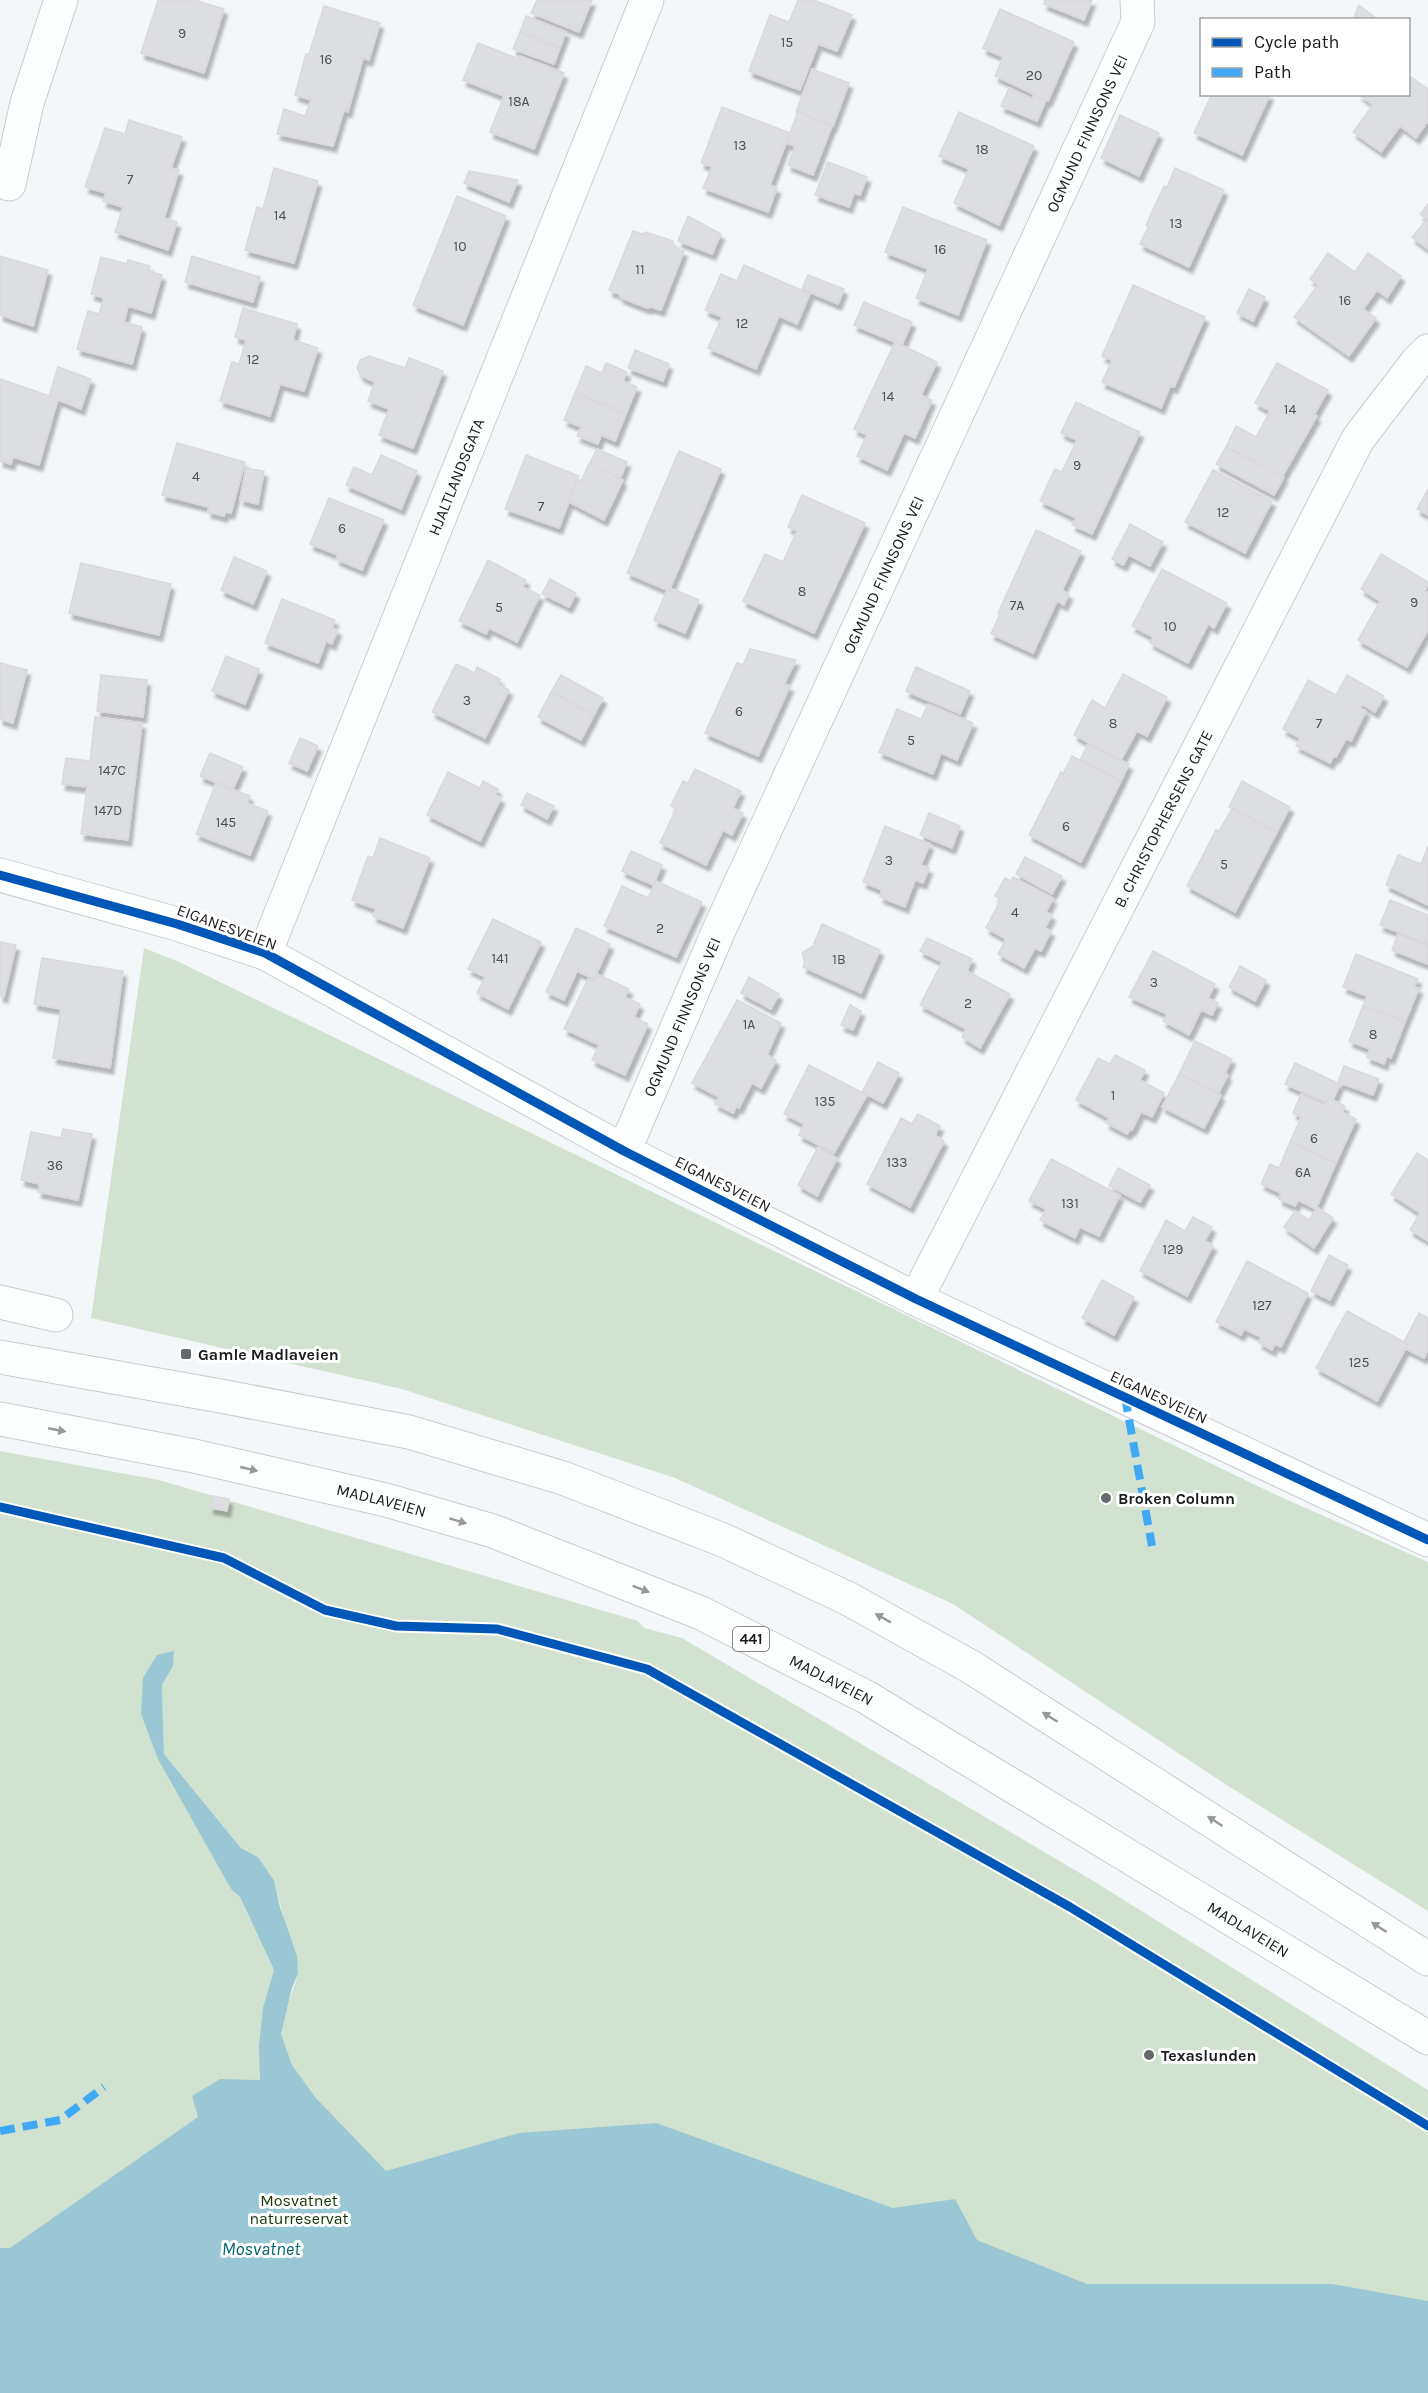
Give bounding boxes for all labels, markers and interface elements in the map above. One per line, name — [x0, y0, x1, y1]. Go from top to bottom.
legend — [1200, 18, 1410, 96]
house number: 9 — [178, 25, 186, 42]
text: Cycle path — [1254, 31, 1339, 53]
house number: 15 — [781, 34, 793, 51]
house number: 16 — [320, 51, 332, 68]
street label: OGMUND FINNSONS VEI — [1042, 51, 1131, 215]
text: Path — [1254, 61, 1292, 83]
house number: 20 — [1026, 67, 1042, 84]
house number: 18A — [508, 93, 530, 110]
house number: 13 — [734, 137, 746, 154]
house number: 18 — [975, 141, 989, 158]
house number: 7 — [127, 171, 134, 188]
house number: 14 — [274, 207, 286, 224]
house number: 13 — [1170, 215, 1182, 232]
house number: 10 — [454, 238, 466, 255]
house number: 16 — [934, 241, 946, 258]
house number: 11 — [635, 261, 645, 278]
house number: 16 — [1339, 292, 1351, 309]
house number: 12 — [736, 315, 748, 332]
house number: 12 — [247, 351, 259, 368]
house number: 14 — [882, 388, 894, 405]
house number: 14 — [1284, 401, 1296, 418]
street label: HJALTLANDSGATA — [424, 416, 488, 538]
house number: 9 — [1073, 457, 1081, 474]
house number: 4 — [192, 468, 200, 485]
street label: OGMUND FINNSONS VEI — [838, 493, 928, 656]
house number: 7 — [538, 498, 545, 515]
house number: 12 — [1217, 504, 1229, 521]
house number: 6 — [338, 520, 346, 537]
house number: 8 — [798, 583, 806, 600]
house number: 9 — [1410, 594, 1418, 611]
house number: 7A — [1010, 597, 1024, 614]
house number: 5 — [495, 599, 503, 616]
house number: 10 — [1164, 618, 1176, 635]
house number: 3 — [463, 692, 471, 709]
house number: 6 — [735, 703, 743, 720]
house number: 8 — [1109, 715, 1117, 732]
house number: 7 — [1316, 715, 1323, 732]
street label: B. CHRISTOPHERSENS GATE — [1109, 727, 1216, 911]
house number: 5 — [907, 732, 915, 749]
house number: 147C — [98, 762, 126, 779]
house number: 147D — [94, 802, 122, 819]
house number: 145 — [216, 814, 236, 831]
house number: 6 — [1062, 818, 1070, 835]
house number: 3 — [885, 852, 893, 869]
house number: 5 — [1220, 856, 1228, 873]
street label: EIGANESVEIEN — [174, 900, 280, 954]
house number: 4 — [1011, 904, 1019, 921]
house number: 2 — [656, 920, 664, 937]
street label: OGMUND FINNSONS VEI — [639, 934, 724, 1099]
house number: 141 — [491, 950, 509, 967]
house number: 1B — [832, 951, 846, 968]
house number: 3 — [1150, 974, 1158, 991]
house number: 2 — [964, 995, 972, 1012]
house number: 1A — [743, 1016, 755, 1033]
house number: 8 — [1369, 1026, 1377, 1043]
house number: 1 — [1111, 1087, 1115, 1104]
house number: 135 — [815, 1093, 835, 1110]
house number: 6 — [1310, 1130, 1318, 1147]
street label: EIGANESVEIEN — [672, 1152, 774, 1216]
house number: 133 — [886, 1154, 908, 1171]
house number: 36 — [47, 1157, 63, 1174]
house number: 6A — [1295, 1164, 1311, 1181]
house number: 131 — [1061, 1195, 1079, 1212]
house number: 129 — [1163, 1241, 1183, 1258]
house number: 127 — [1252, 1297, 1272, 1314]
place label: Gamle Madlaveien — [198, 1345, 339, 1364]
marker: Gamle Madlaveien — [179, 1347, 193, 1361]
house number: 125 — [1349, 1354, 1369, 1371]
street label: EIGANESVEIEN — [1107, 1366, 1211, 1428]
one-way arrow — [48, 1426, 67, 1435]
one-way arrow — [239, 1464, 258, 1474]
street label: MADLAVEIEN — [335, 1479, 429, 1521]
place label: Broken Column — [1118, 1489, 1235, 1508]
marker: Broken Column — [1099, 1491, 1113, 1505]
one-way arrow — [449, 1517, 467, 1526]
one-way arrow — [632, 1585, 650, 1595]
one-way arrow — [874, 1613, 891, 1623]
road number: 441 — [733, 1627, 769, 1651]
street label: MADLAVEIEN — [786, 1650, 877, 1709]
one-way arrow — [1042, 1712, 1058, 1723]
one-way arrow — [1207, 1816, 1223, 1827]
street label: MADLAVEIEN — [1204, 1897, 1293, 1961]
one-way arrow — [1371, 1922, 1387, 1933]
place label: Texaslunden — [1161, 2046, 1256, 2065]
marker: Texaslunden — [1142, 2048, 1156, 2062]
park label: Mosvatnet naturreservat — [249, 2191, 349, 2228]
water label: Mosvatnet — [222, 2238, 301, 2260]

